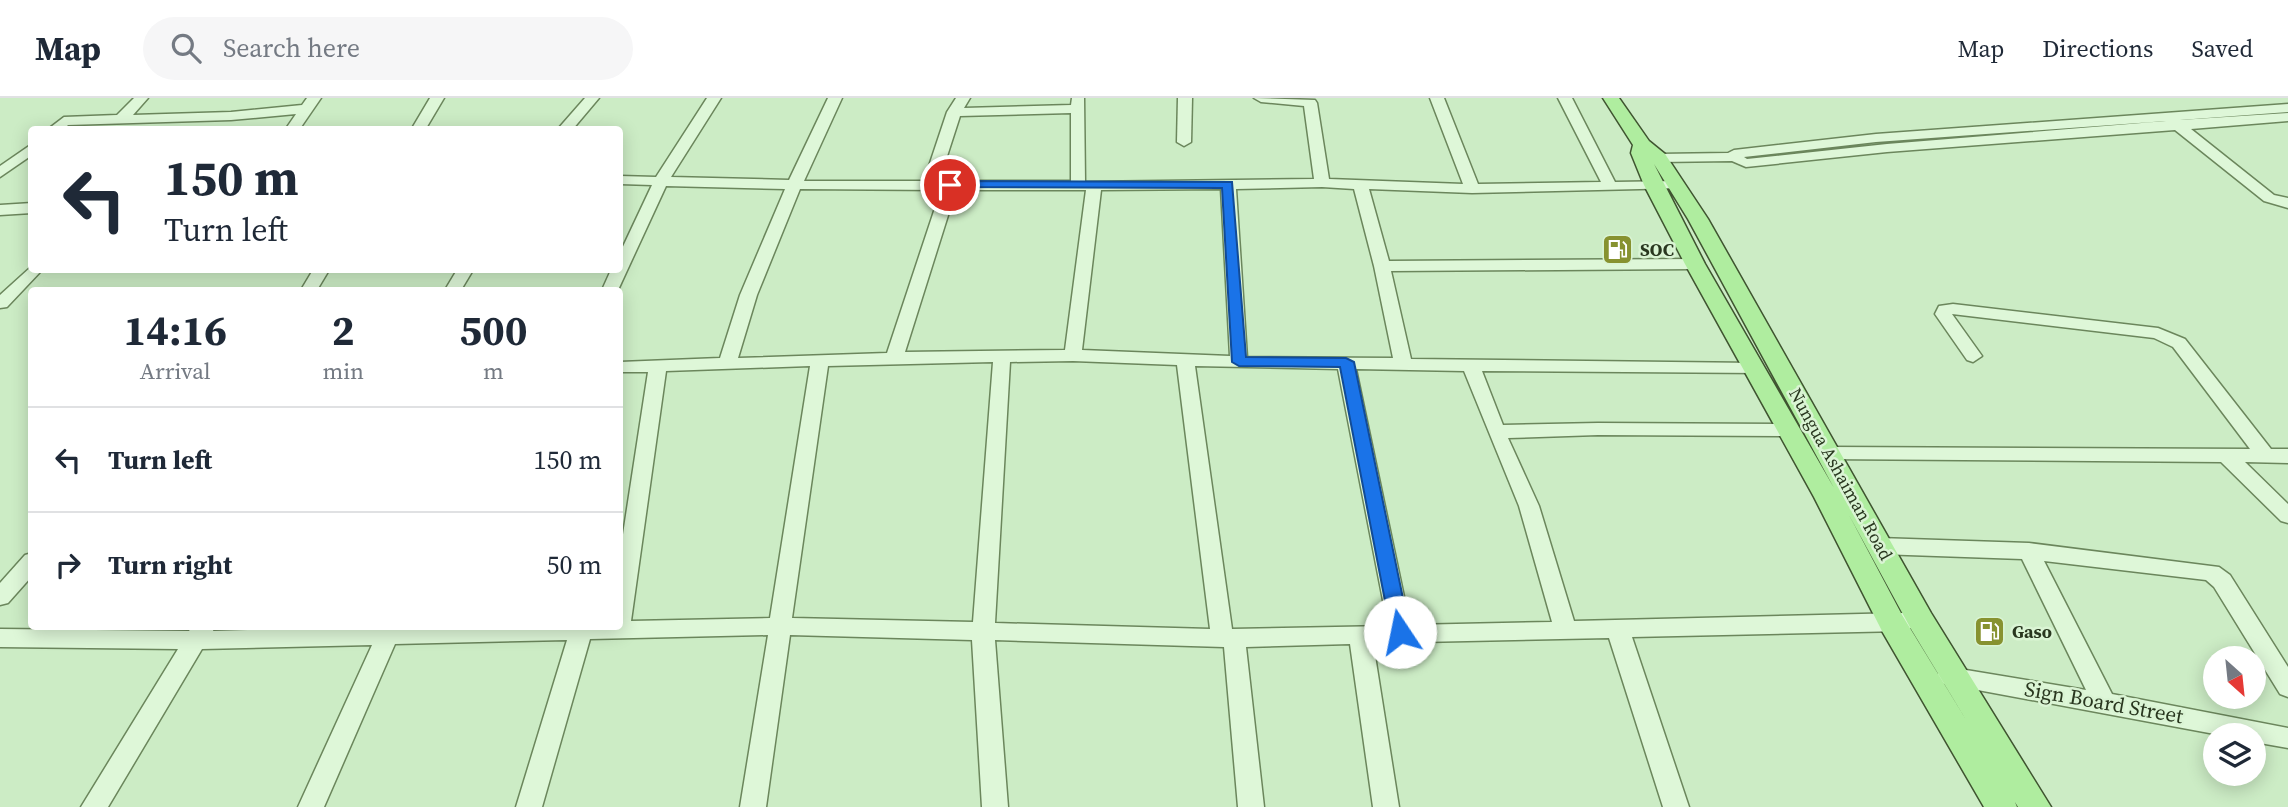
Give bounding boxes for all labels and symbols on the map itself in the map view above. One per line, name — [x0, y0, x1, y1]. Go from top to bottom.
pin — [920, 155, 980, 215]
fuel station icon: SOC — [1600, 232, 1634, 266]
place label: SOC — [1640, 237, 1674, 262]
street label: Nungua Ashaiman Road — [1783, 383, 1899, 565]
position arrow — [1363, 595, 1437, 669]
fuel station icon: Gaso — [1972, 614, 2006, 648]
place label: Gaso — [2012, 619, 2052, 644]
north arrow — [2203, 646, 2266, 709]
street label: Sign Board Street — [2022, 674, 2186, 730]

